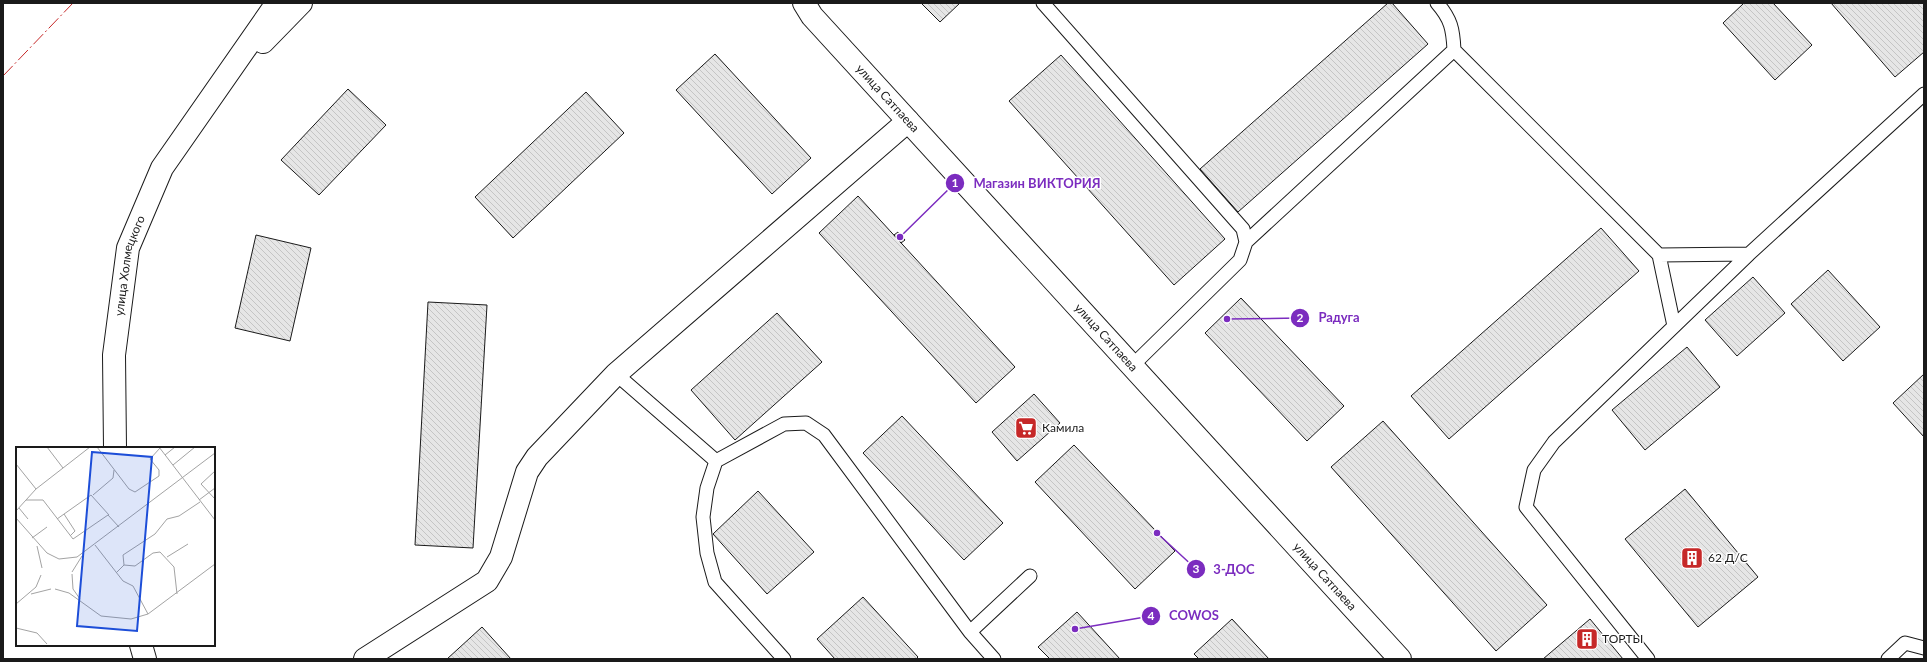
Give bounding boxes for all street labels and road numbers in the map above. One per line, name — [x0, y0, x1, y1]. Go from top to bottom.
street label: улица Сатпаева — [853, 61, 923, 135]
street label: улица Холмецкого — [111, 213, 148, 317]
street label: улица Сатпаева — [1072, 300, 1141, 374]
street label: улица Сатпаева — [1290, 539, 1360, 613]

